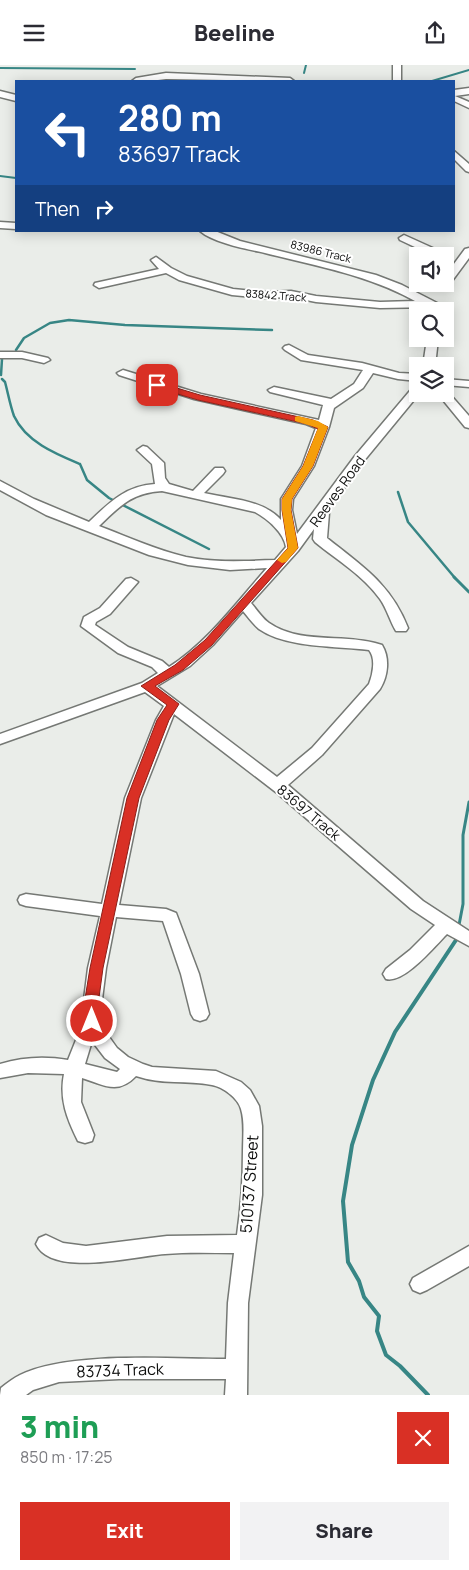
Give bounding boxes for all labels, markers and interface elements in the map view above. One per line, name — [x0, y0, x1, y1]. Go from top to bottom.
text: Beeline — [194, 18, 275, 48]
icon: menu — [20, 19, 48, 47]
icon: share — [421, 19, 449, 47]
text: 280 m — [118, 94, 222, 142]
icon: left — [35, 100, 100, 165]
text: 83697 Track — [118, 139, 240, 169]
icon: right — [90, 195, 118, 223]
text: Then — [35, 196, 80, 222]
street label: 83986 Track — [289, 236, 353, 266]
map controls — [409, 247, 454, 402]
button: sound — [409, 247, 454, 292]
street label: 83842 Track — [245, 285, 308, 305]
button: search — [409, 302, 454, 347]
button: layers — [409, 357, 454, 402]
pin — [136, 364, 178, 406]
icon: arrive — [143, 371, 171, 399]
street label: Reeves Road — [305, 452, 369, 530]
street label: 83697 Track — [273, 780, 346, 845]
position arrow — [65, 994, 117, 1046]
street label: 510137 Street — [235, 1134, 263, 1234]
street label: 83734 Track — [76, 1357, 165, 1383]
text: 3 min — [20, 1406, 99, 1447]
button: close — [397, 1412, 449, 1464]
text: 850 m · 17:25 — [20, 1446, 113, 1468]
button: Exit — [20, 1502, 230, 1560]
button: Share — [240, 1502, 449, 1560]

